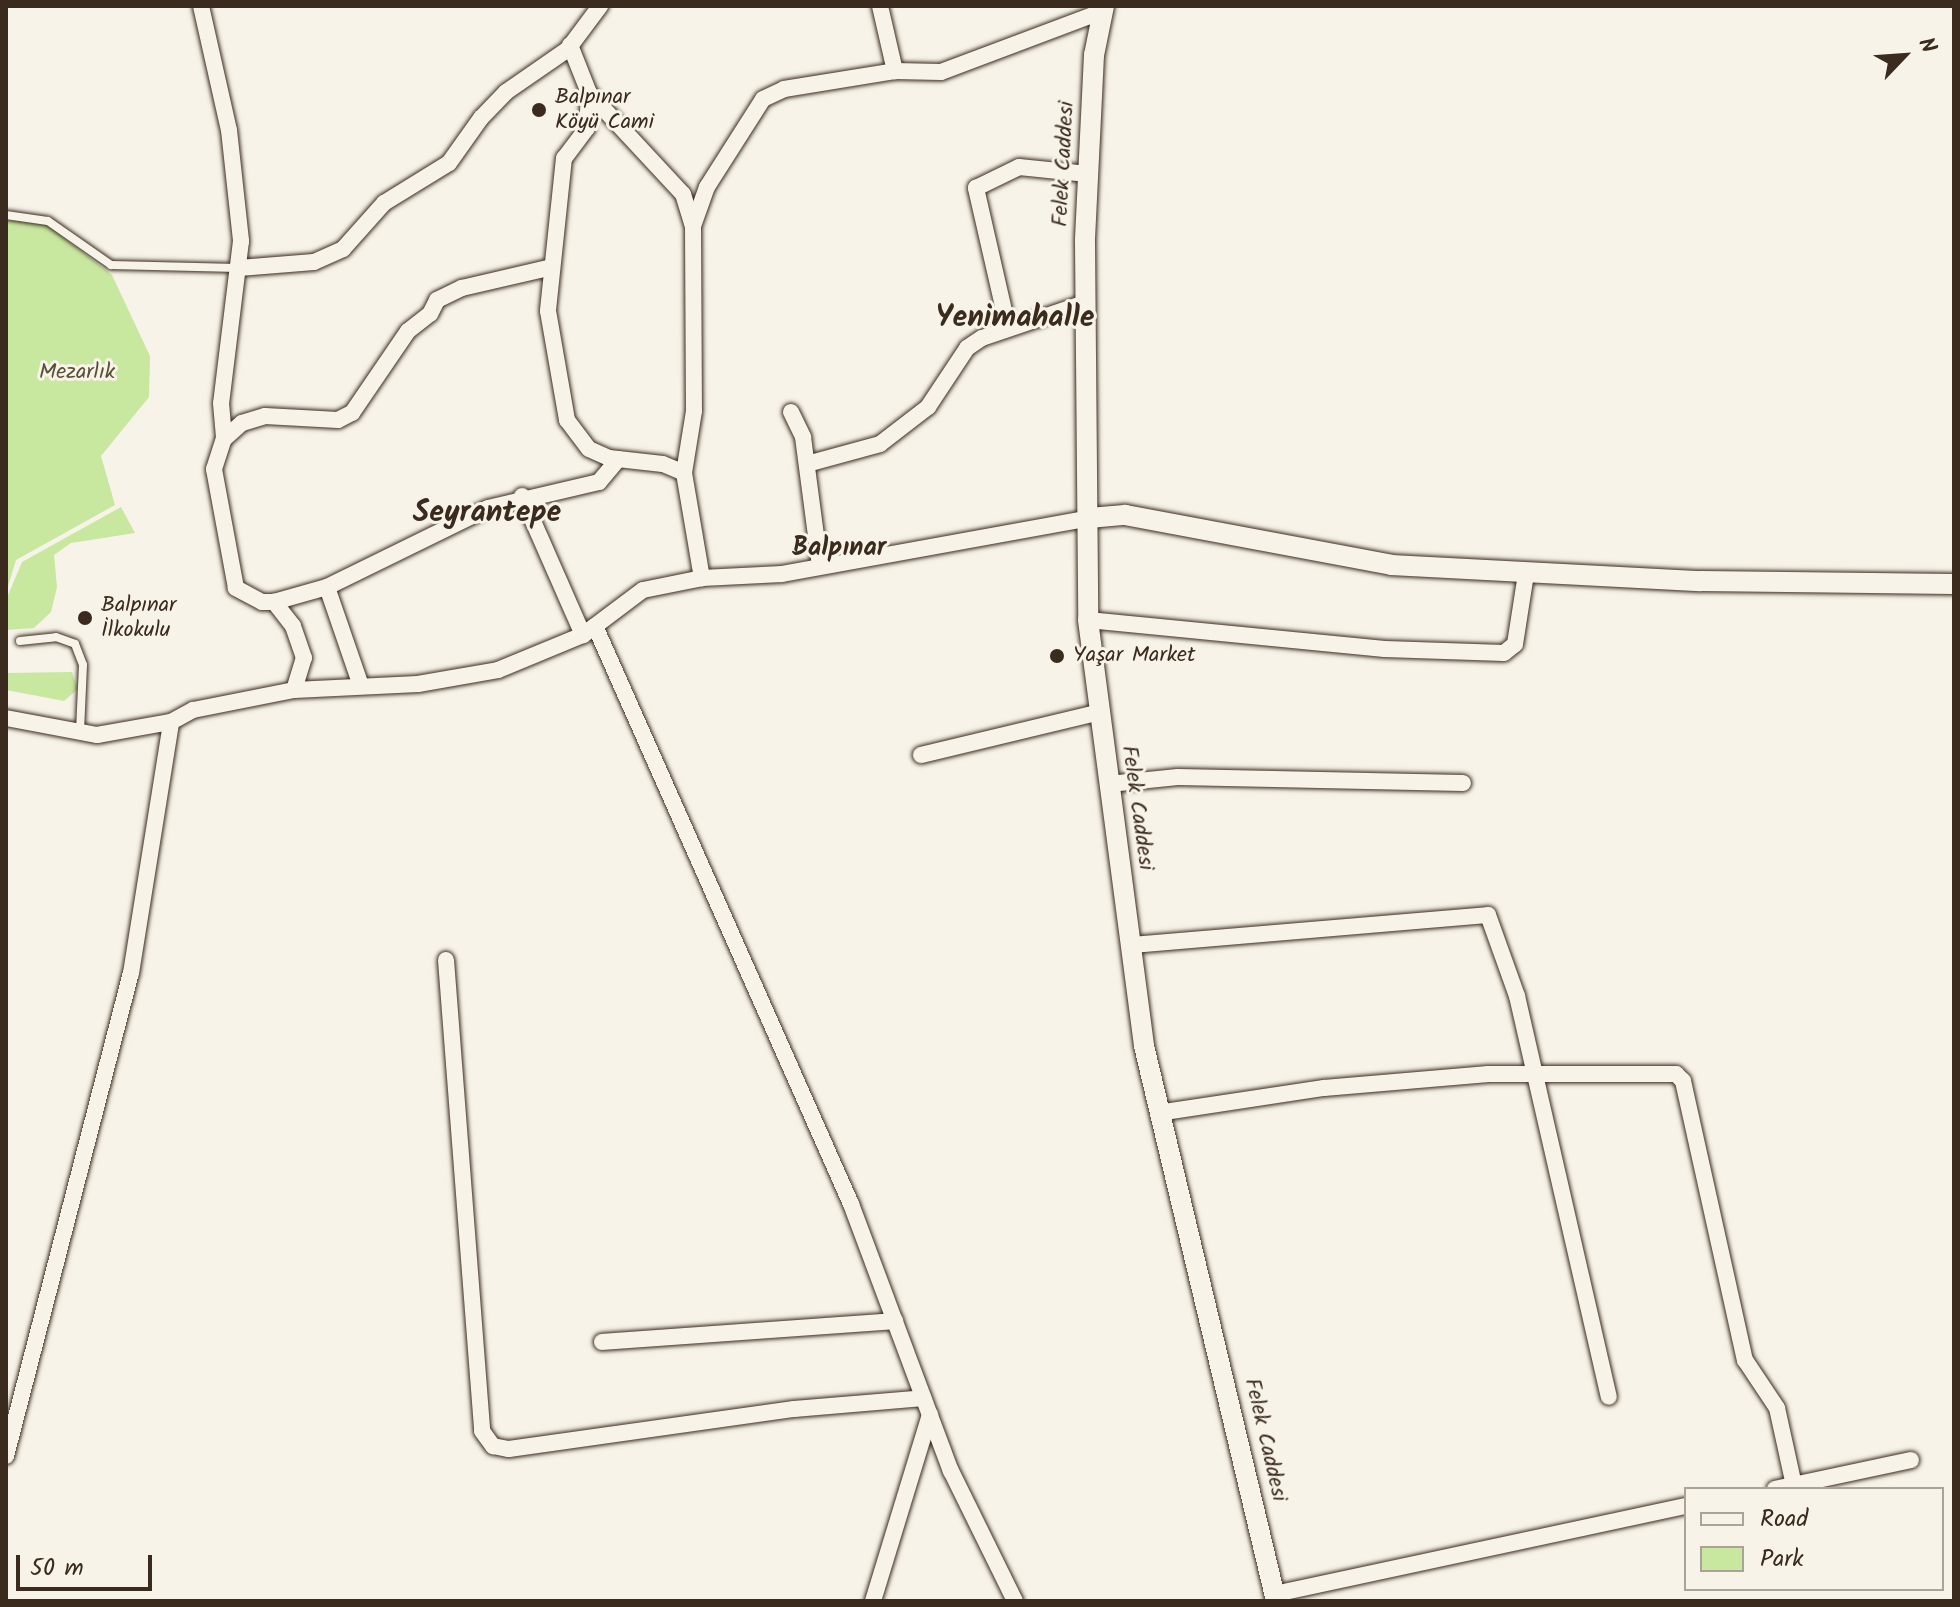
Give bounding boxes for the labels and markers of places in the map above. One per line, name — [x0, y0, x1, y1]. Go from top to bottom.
place label: Balpınar Köyü Cami — [555, 84, 654, 136]
marker: Balpınar Köyü Cami — [530, 101, 548, 119]
place label: Balpınar İlkokulu — [101, 592, 176, 644]
marker: Balpınar İlkokulu — [76, 609, 94, 627]
place label: Yaşar Market — [1073, 643, 1195, 669]
marker: Yaşar Market — [1048, 647, 1066, 665]

